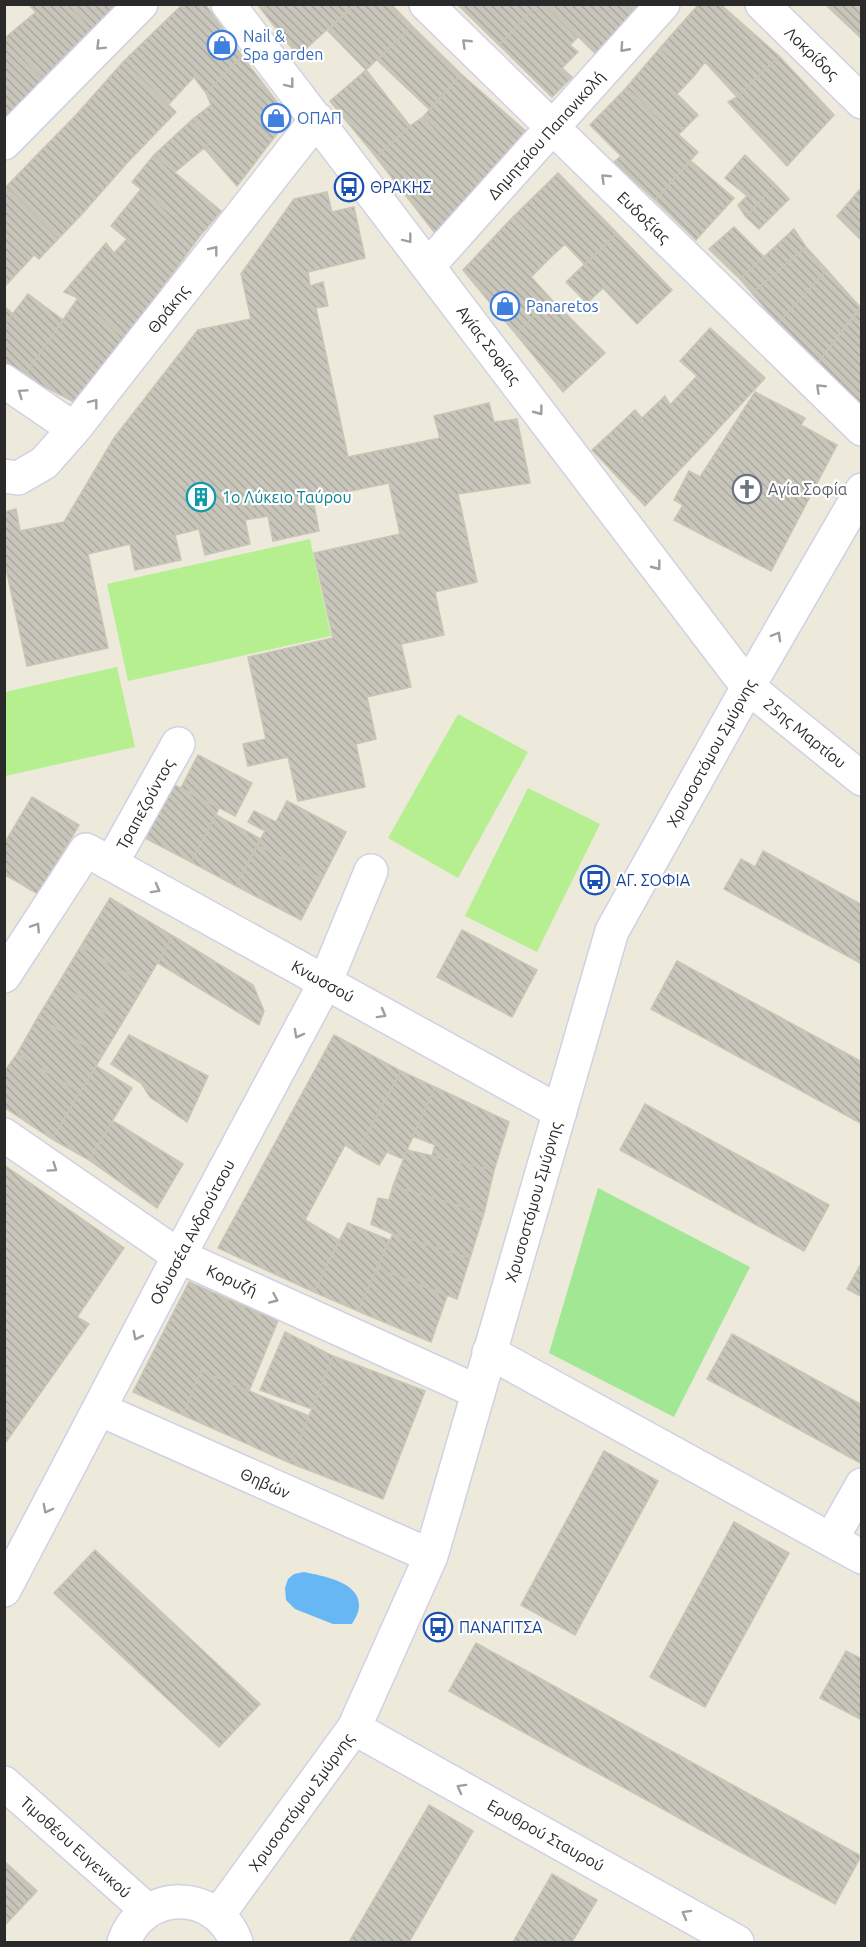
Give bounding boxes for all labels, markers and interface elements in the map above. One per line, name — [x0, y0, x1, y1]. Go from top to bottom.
street label: Λοκρίδος — [781, 23, 842, 84]
place label: Nail & Spa garden — [243, 27, 323, 63]
shop icon: Nail & Spa garden — [206, 29, 238, 61]
one-way arrow — [462, 39, 473, 50]
one-way arrow — [96, 40, 107, 50]
one-way arrow — [620, 41, 631, 52]
street label: Δημητρίου Παπανικολή — [484, 67, 608, 203]
one-way arrow — [282, 77, 293, 88]
shop icon: ΟΠΑΠ — [260, 102, 292, 134]
place label: ΟΠΑΠ — [297, 109, 342, 127]
bus stop icon: ΘΡΑΚΗΣ — [333, 171, 365, 203]
one-way arrow — [602, 175, 613, 186]
place label: ΘΡΑΚΗΣ — [370, 178, 432, 196]
street label: Ευδοξίας — [613, 188, 674, 247]
one-way arrow — [401, 232, 412, 243]
one-way arrow — [207, 246, 218, 257]
street label: Θράκης — [144, 281, 193, 337]
shop icon: Panaretos — [489, 290, 521, 322]
place label: Panaretos — [526, 297, 599, 315]
street label: Αγίας Σοφίας — [453, 302, 524, 389]
one-way arrow — [816, 385, 827, 396]
one-way arrow — [17, 389, 28, 400]
one-way arrow — [86, 399, 97, 410]
one-way arrow — [531, 404, 542, 415]
church icon: Αγία Σοφία — [731, 473, 763, 505]
place label: Αγία Σοφία — [768, 480, 848, 498]
building icon: 1ο Λύκειο Ταύρου — [185, 481, 217, 513]
place label: 1ο Λύκειο Ταύρου — [222, 488, 352, 506]
one-way arrow — [649, 560, 660, 571]
one-way arrow — [770, 632, 782, 642]
street label: Χρυσοστόμου Σμύρνης — [663, 676, 760, 831]
street label: 25ης Μαρτίου — [760, 694, 850, 772]
street label: Τραπεζούντος — [113, 756, 178, 853]
bus stop icon: ΑΓ. ΣΟΦΙΑ — [579, 864, 611, 896]
place label: ΑΓ. ΣΟΦΙΑ — [616, 871, 691, 889]
one-way arrow — [150, 882, 160, 893]
one-way arrow — [29, 923, 40, 934]
street label: Κνωσσού — [289, 956, 357, 1006]
one-way arrow — [375, 1007, 386, 1018]
one-way arrow — [294, 1028, 305, 1038]
street label: Χρυσοστόμου Σμύρνης — [501, 1120, 566, 1285]
street label: Οδυσσέα Ανδρούτσου — [146, 1156, 238, 1308]
one-way arrow — [46, 1161, 57, 1172]
street label: Κορυζή — [203, 1261, 260, 1300]
one-way arrow — [268, 1291, 279, 1303]
one-way arrow — [133, 1330, 144, 1341]
street label: Θηβών — [237, 1464, 293, 1502]
one-way arrow — [43, 1503, 54, 1513]
bus stop icon: ΠΑΝΑΓΙΤΣΑ — [422, 1611, 454, 1643]
place label: ΠΑΝΑΓΙΤΣΑ — [459, 1618, 543, 1636]
street label: Χρυσοστόμου Σμύρνης — [245, 1729, 358, 1875]
one-way arrow — [457, 1784, 467, 1795]
street label: Τιμοθέου Ευγενικού — [17, 1793, 135, 1901]
street label: Ερυθρού Σταυρού — [484, 1795, 608, 1875]
one-way arrow — [682, 1910, 692, 1921]

